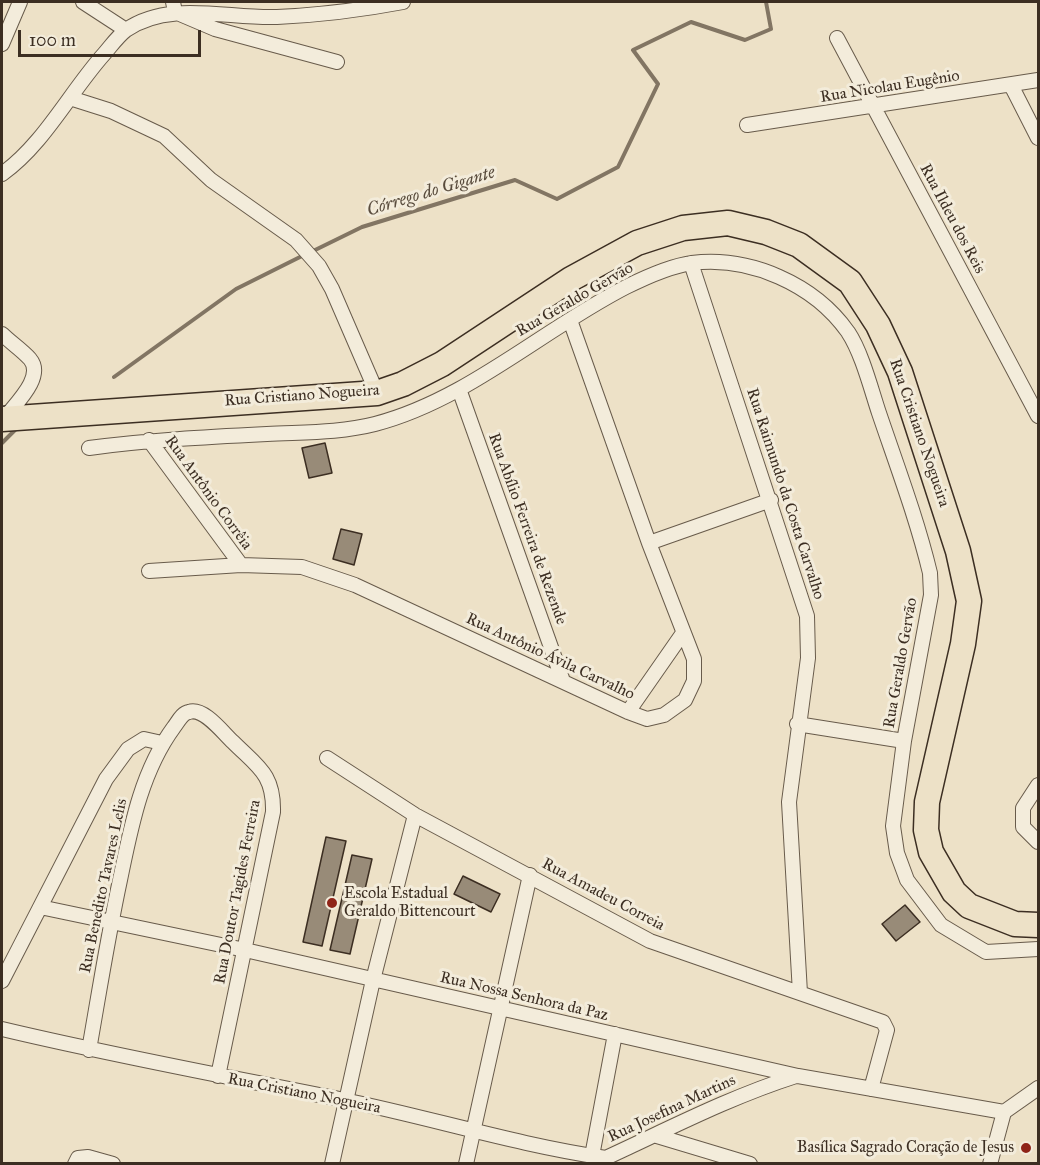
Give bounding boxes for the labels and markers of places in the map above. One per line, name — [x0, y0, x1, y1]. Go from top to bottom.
place label: Escola Estadual Geraldo Bittencourt — [344, 884, 476, 922]
marker: Escola Estadual Geraldo Bittencourt — [325, 896, 339, 910]
place label: Basílica Sagrado Coração de Jesus — [797, 1138, 1014, 1158]
marker: Basílica Sagrado Coração de Jesus — [1019, 1141, 1033, 1155]

